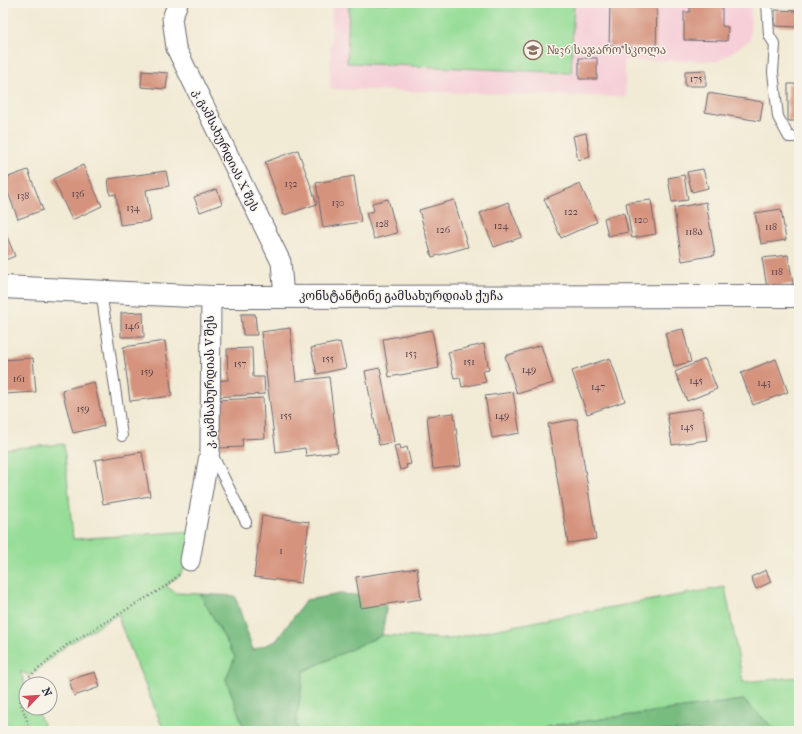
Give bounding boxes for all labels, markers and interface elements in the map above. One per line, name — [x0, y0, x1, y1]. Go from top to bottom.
school or university icon: №36 საჯარო სკოლა — [522, 39, 544, 61]
place label: №36 საჯარო სკოლა — [547, 43, 666, 57]
house number: 175 — [690, 73, 702, 85]
street label: კ. გამსახურდიას X შეს — [190, 86, 262, 214]
house number: 132 — [285, 178, 297, 190]
house number: 136 — [71, 188, 85, 200]
house number: 138 — [17, 190, 29, 202]
house number: 130 — [331, 197, 345, 209]
house number: 134 — [126, 202, 141, 214]
house number: 122 — [564, 206, 578, 218]
house number: 120 — [634, 214, 648, 226]
house number: 128 — [375, 218, 389, 230]
house number: 124 — [494, 220, 509, 232]
house number: 118 — [765, 221, 777, 233]
house number: 126 — [436, 224, 451, 236]
house number: 118ა — [685, 226, 703, 238]
house number: 118 — [771, 266, 783, 278]
street label: კონსტანტინე გამსახურდიას ქუჩა — [299, 289, 503, 303]
street label: კ. გამსახურდიას V შეს — [203, 315, 217, 449]
house number: 146 — [125, 320, 140, 332]
house number: 153 — [405, 348, 417, 360]
house number: 155 — [322, 353, 334, 365]
house number: 151 — [463, 356, 475, 368]
house number: 157 — [234, 358, 247, 370]
house number: 149 — [522, 364, 536, 376]
house number: 159 — [140, 366, 154, 378]
house number: 161 — [13, 373, 25, 385]
house number: 145 — [689, 375, 703, 387]
house number: 143 — [757, 377, 771, 389]
house number: 147 — [591, 381, 605, 393]
house number: 159 — [76, 403, 90, 415]
house number: 155 — [280, 410, 292, 422]
house number: 149 — [495, 410, 509, 422]
house number: 145 — [680, 421, 694, 433]
house number: 1 — [279, 545, 283, 557]
north arrow — [18, 676, 58, 716]
text: N — [39, 685, 55, 699]

